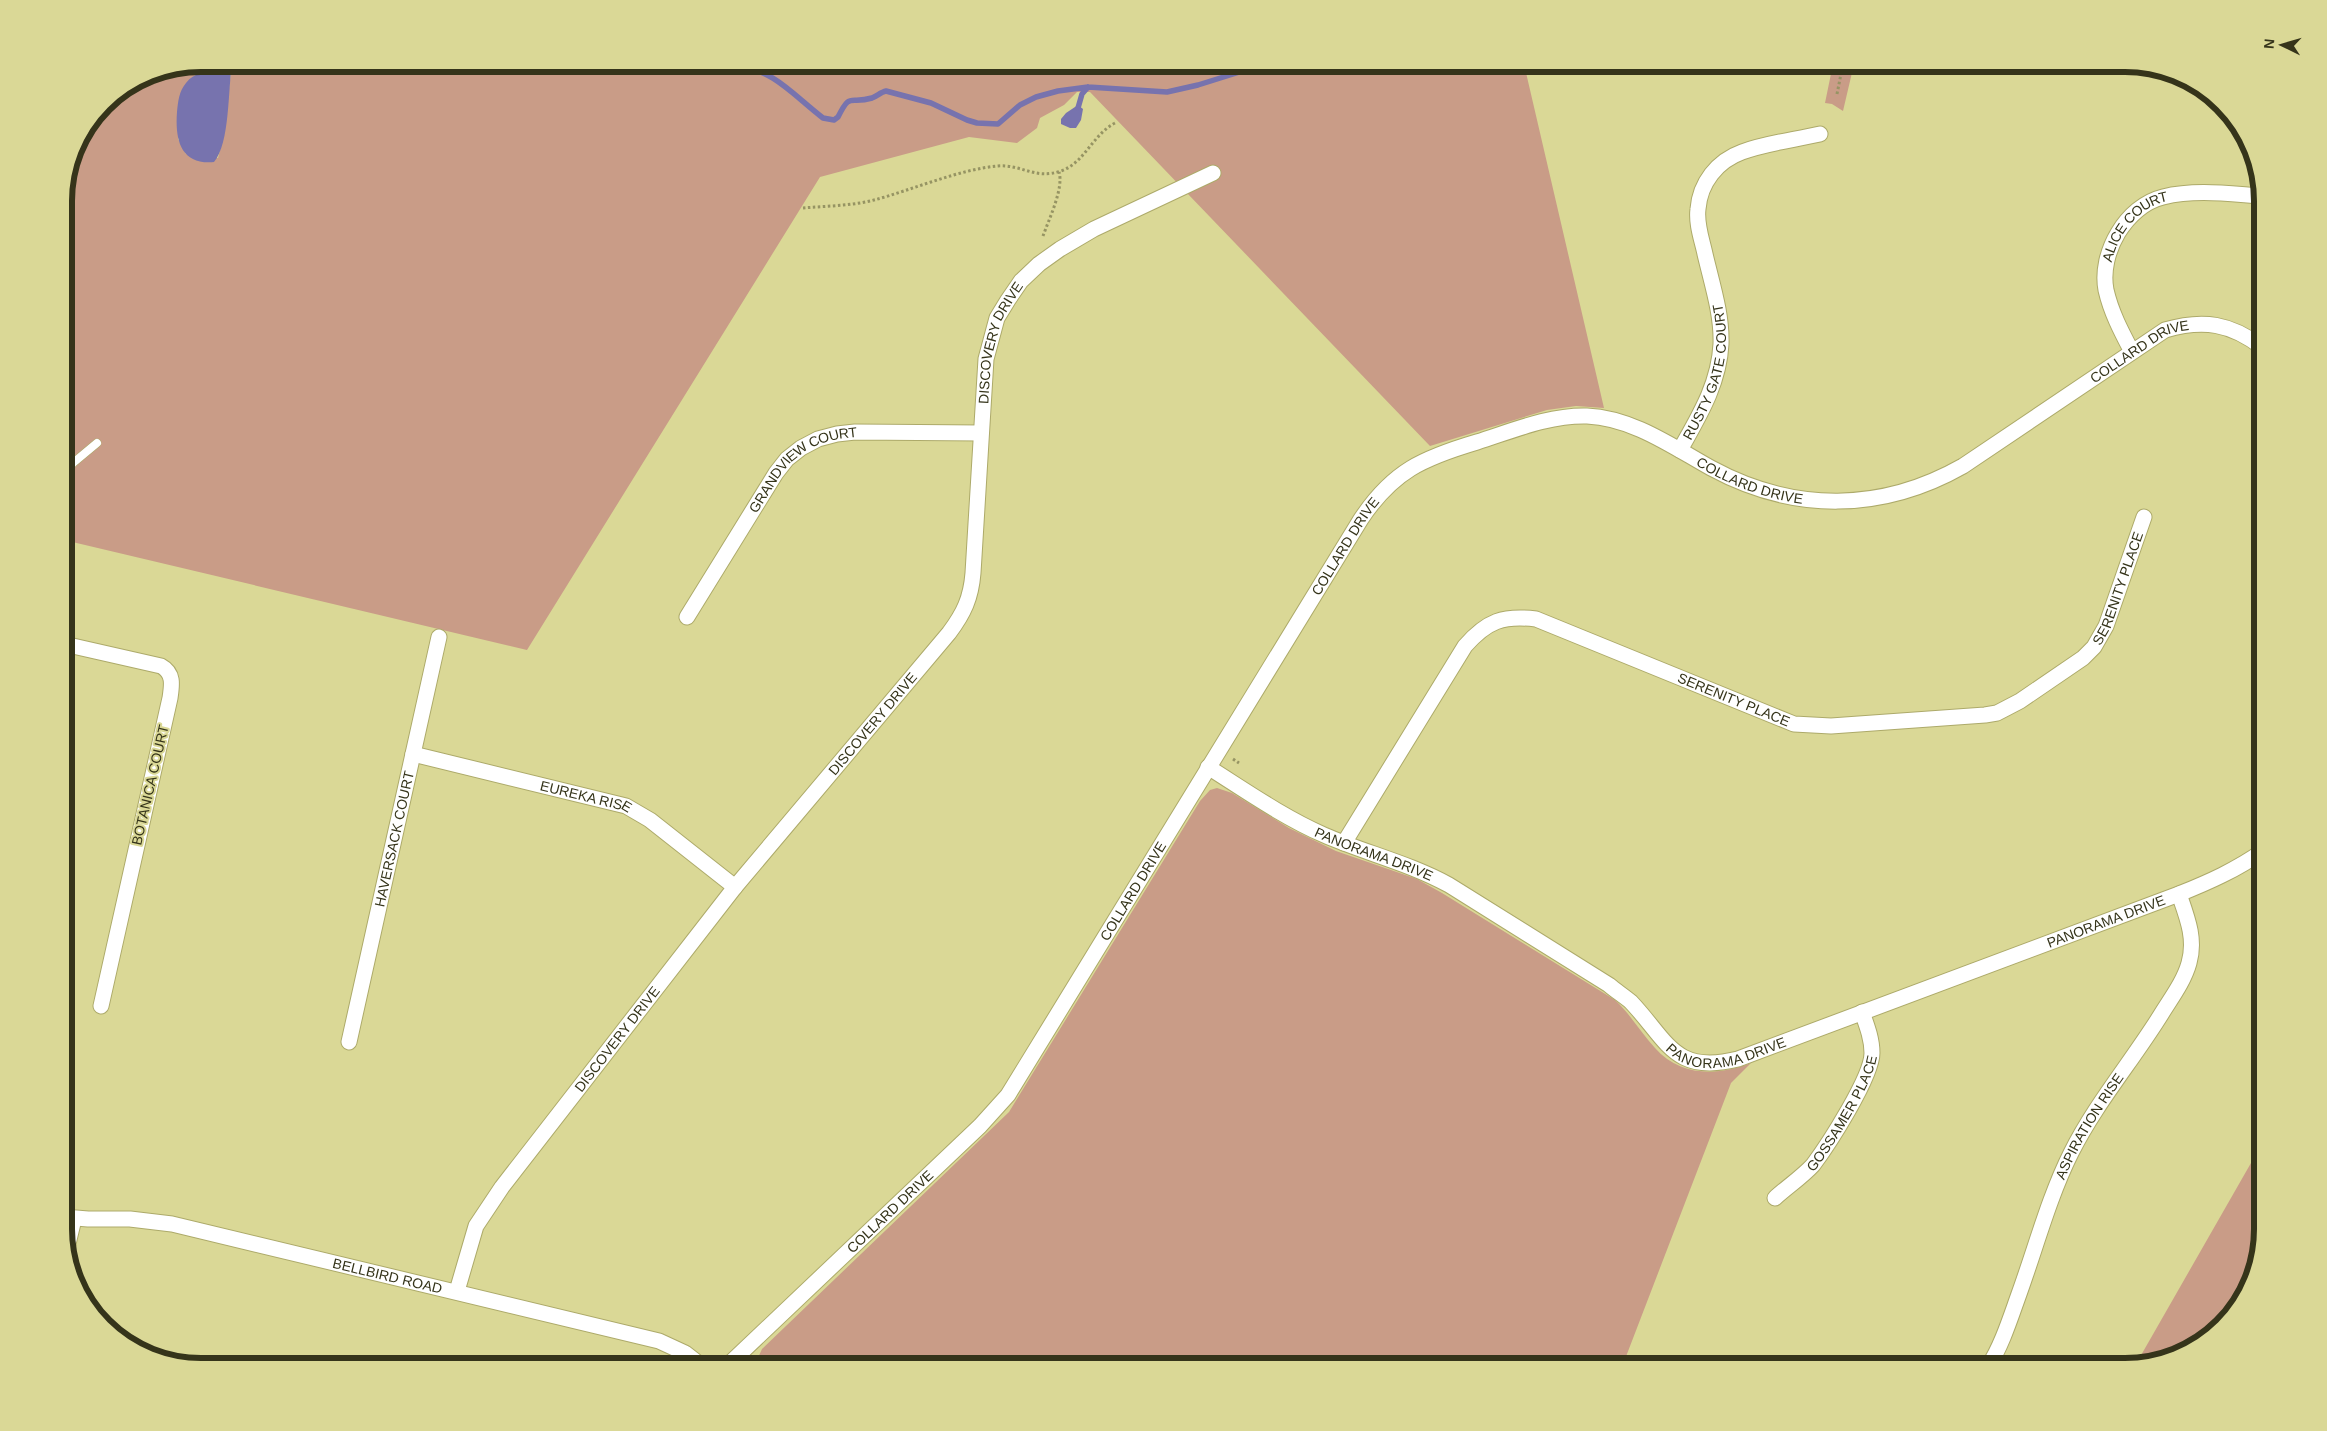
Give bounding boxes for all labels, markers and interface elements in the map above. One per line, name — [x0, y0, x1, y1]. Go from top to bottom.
north arrow — [2257, 20, 2307, 70]
text: N — [2261, 38, 2277, 50]
street label: ALICE COURT — [2099, 188, 2169, 263]
street label: DISCOVERY DRIVE — [975, 279, 1026, 404]
street label: RUSTY GATE COURT — [1680, 302, 1729, 442]
street label: COLLARD DRIVE — [2087, 317, 2190, 386]
street label: GRANDVIEW COURT — [745, 424, 858, 516]
street label: COLLARD DRIVE — [1694, 454, 1804, 507]
street label: COLLARD DRIVE — [1308, 494, 1382, 598]
street label: SERENITY PLACE — [2089, 530, 2146, 648]
street label: DISCOVERY DRIVE — [825, 669, 920, 778]
street label: SERENITY PLACE — [1675, 670, 1792, 729]
street label: BOTANICA COURT — [128, 723, 172, 847]
street label: HAVERSACK COURT — [371, 769, 417, 908]
street label: EUREKA RISE — [539, 777, 635, 816]
street label: PANORAMA DRIVE — [1312, 824, 1436, 884]
street label: COLLARD DRIVE — [1097, 839, 1169, 943]
street label: PANORAMA DRIVE — [2045, 892, 2167, 951]
street label: DISCOVERY DRIVE — [571, 983, 663, 1095]
street label: PANORAMA DRIVE — [1665, 1031, 1791, 1049]
text: PANORAMA DRIVE — [1663, 1034, 1788, 1071]
street label: GOSSAMER PLACE — [1803, 1054, 1880, 1175]
street label: ASPIRATION RISE — [2052, 1070, 2127, 1182]
street label: COLLARD DRIVE — [843, 1167, 936, 1256]
street label: BELLBIRD ROAD — [331, 1255, 444, 1297]

